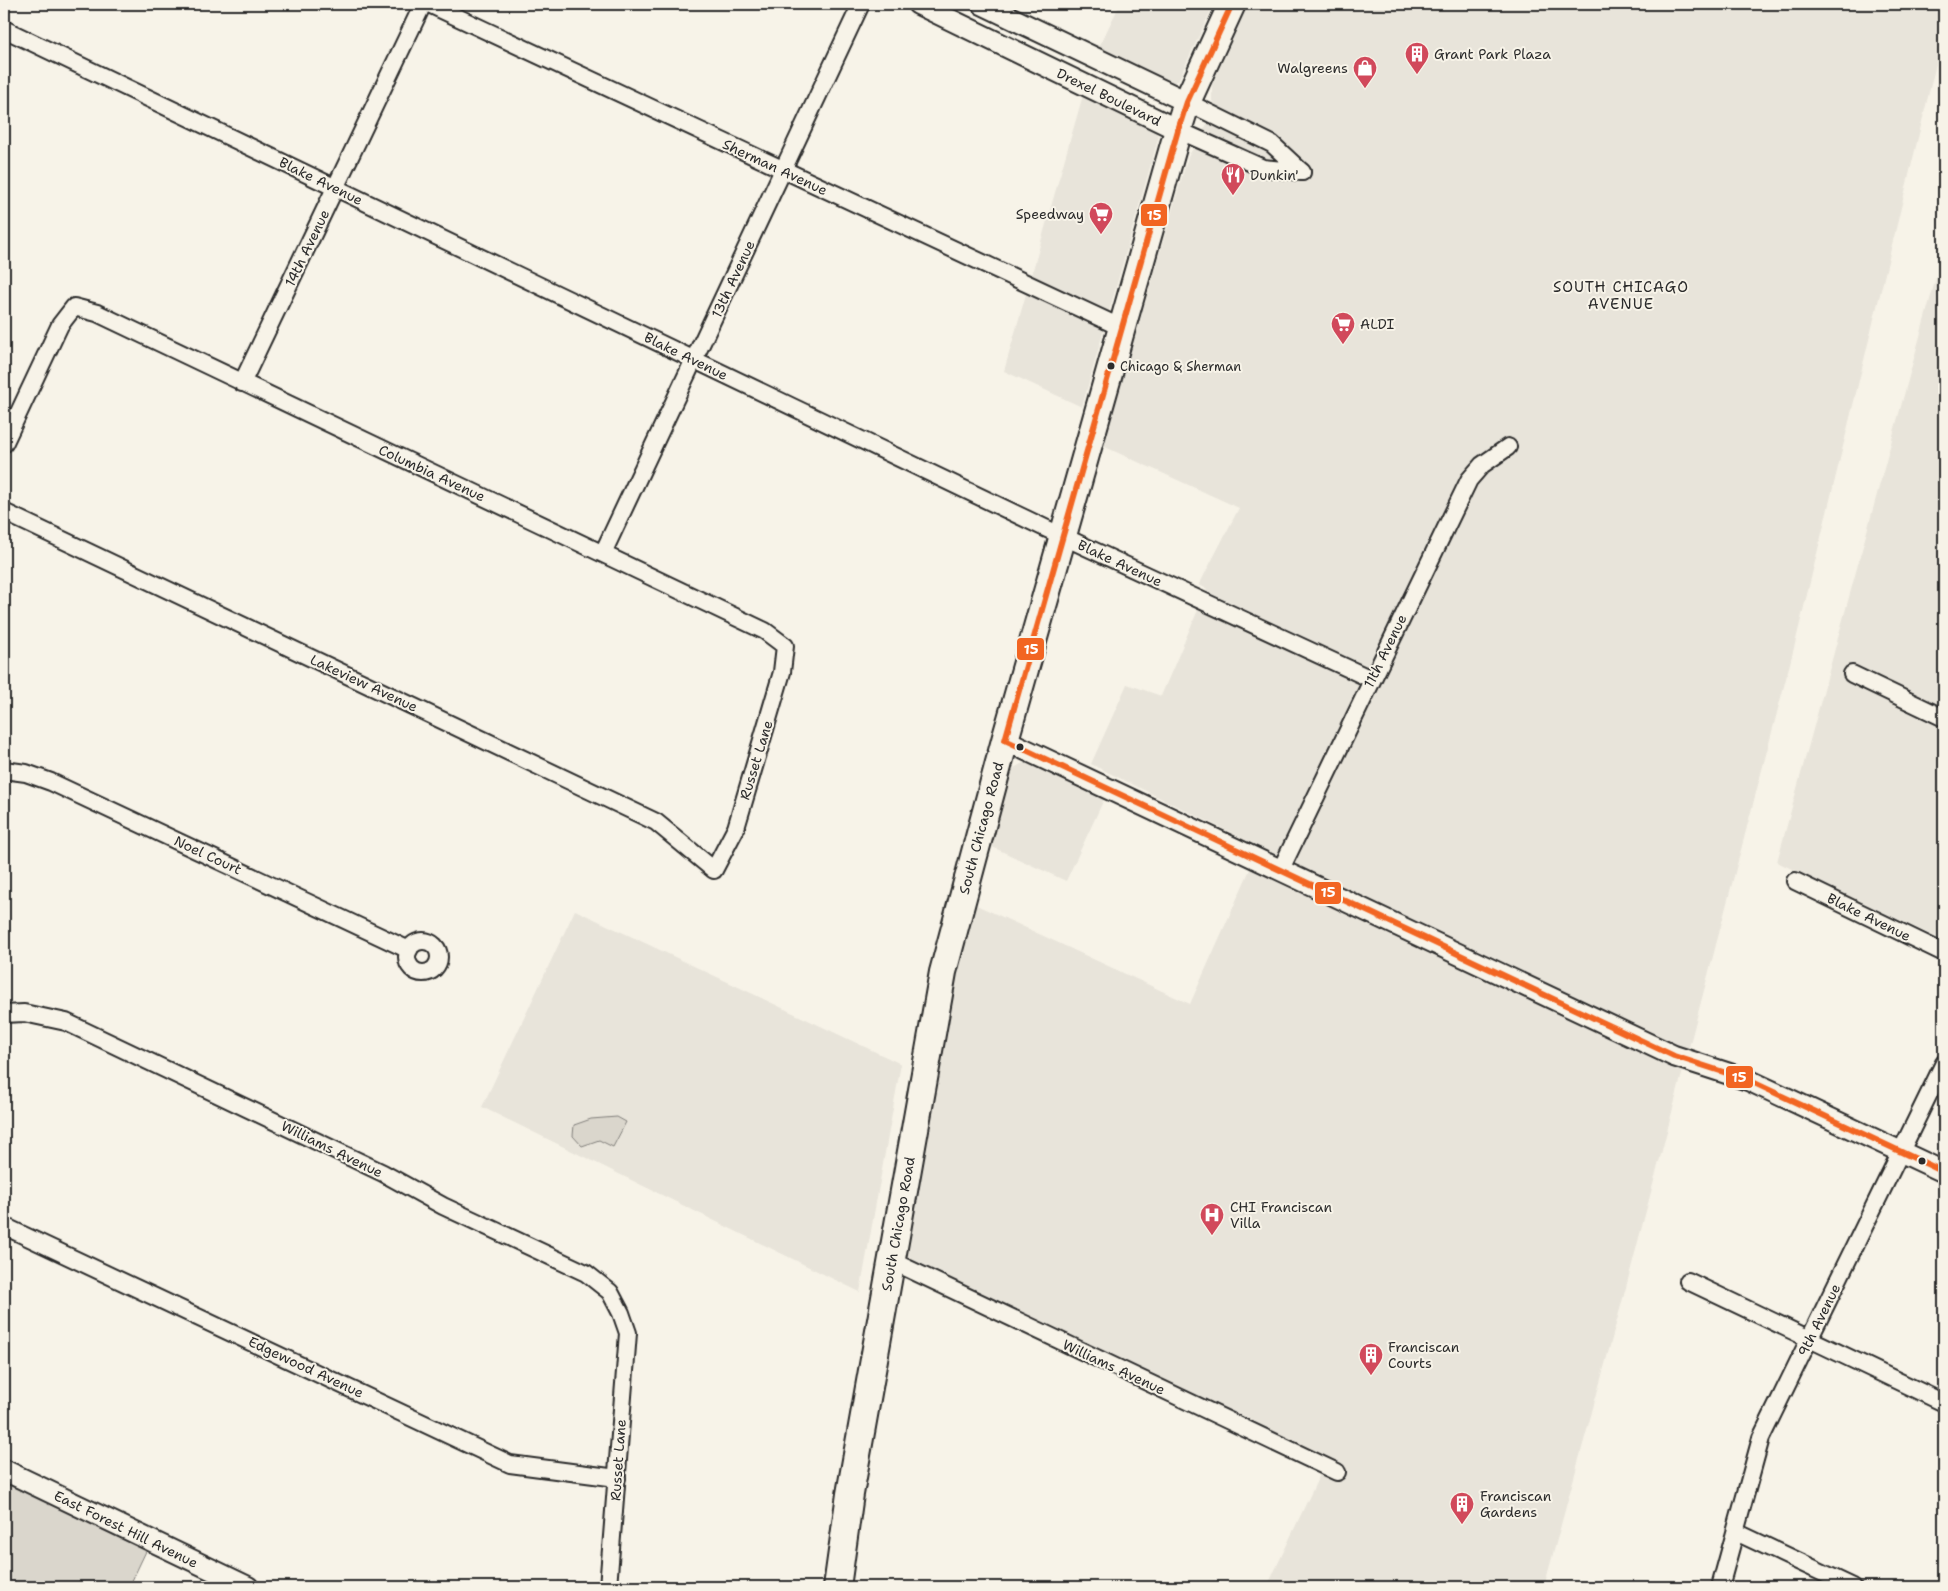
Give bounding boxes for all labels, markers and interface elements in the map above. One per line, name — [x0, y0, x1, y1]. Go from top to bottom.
building icon: Grant Park Plaza — [1404, 41, 1430, 75]
place label: Grant Park Plaza — [1434, 45, 1551, 63]
shop icon: Walgreens — [1352, 55, 1378, 89]
place label: Walgreens — [1277, 59, 1348, 77]
street label: Drexel Boulevard — [1054, 64, 1164, 130]
street label: Sherman Avenue — [720, 135, 830, 199]
street label: Blake Avenue — [276, 153, 366, 209]
restaurant icon: Dunkin' — [1220, 162, 1246, 196]
place label: Dunkin' — [1250, 166, 1299, 184]
supermarket icon: Speedway — [1088, 201, 1114, 235]
line badge: 15 — [1140, 203, 1168, 227]
place label: Speedway — [1016, 205, 1084, 223]
street label: 14th Avenue — [281, 206, 333, 290]
text: 15 — [1146, 206, 1162, 224]
street label: 13th Avenue — [707, 237, 759, 321]
district label: SOUTH CHICAGO AVENUE — [1553, 277, 1689, 314]
supermarket icon: ALDI — [1330, 311, 1356, 345]
place label: ALDI — [1360, 315, 1395, 333]
street label: Blake Avenue — [641, 328, 731, 384]
place label: Chicago & Sherman — [1120, 358, 1241, 375]
marker: Chicago & Sherman — [1106, 361, 1116, 371]
street label: Columbia Avenue — [376, 440, 488, 506]
street label: Blake Avenue — [1075, 536, 1165, 590]
street label: 11th Avenue — [1359, 611, 1411, 691]
line badge: 15 — [1016, 637, 1045, 661]
text: 15 — [1023, 640, 1039, 658]
street label: Lakeview Avenue — [307, 650, 421, 716]
street label: Russet Lane — [735, 718, 777, 802]
unlabelled marker — [1015, 742, 1025, 752]
street label: South Chicago Road — [955, 760, 1007, 896]
street label: Noel Court — [171, 831, 245, 879]
line badge: 15 — [1314, 881, 1342, 905]
text: 15 — [1320, 883, 1336, 901]
street label: Blake Avenue — [1824, 889, 1914, 945]
line badge: 15 — [1725, 1065, 1754, 1089]
text: 15 — [1731, 1068, 1747, 1086]
street label: Williams Avenue — [278, 1117, 386, 1181]
street label: South Chicago Road — [877, 1155, 919, 1293]
unlabelled marker — [1917, 1156, 1927, 1166]
place label: CHI Franciscan Villa — [1230, 1198, 1332, 1232]
hospital icon: CHI Franciscan Villa — [1199, 1202, 1225, 1236]
street label: 9th Avenue — [1794, 1281, 1844, 1359]
street label: Edgewood Avenue — [245, 1332, 367, 1402]
street label: Williams Avenue — [1060, 1335, 1168, 1399]
place label: Franciscan Courts — [1388, 1338, 1460, 1372]
building icon: Franciscan Courts — [1358, 1342, 1384, 1376]
street label: Russet Lane — [606, 1418, 630, 1501]
street label: East Forest Hill Avenue — [51, 1486, 201, 1572]
place label: Franciscan Gardens — [1480, 1487, 1552, 1521]
building icon: Franciscan Gardens — [1449, 1491, 1475, 1525]

